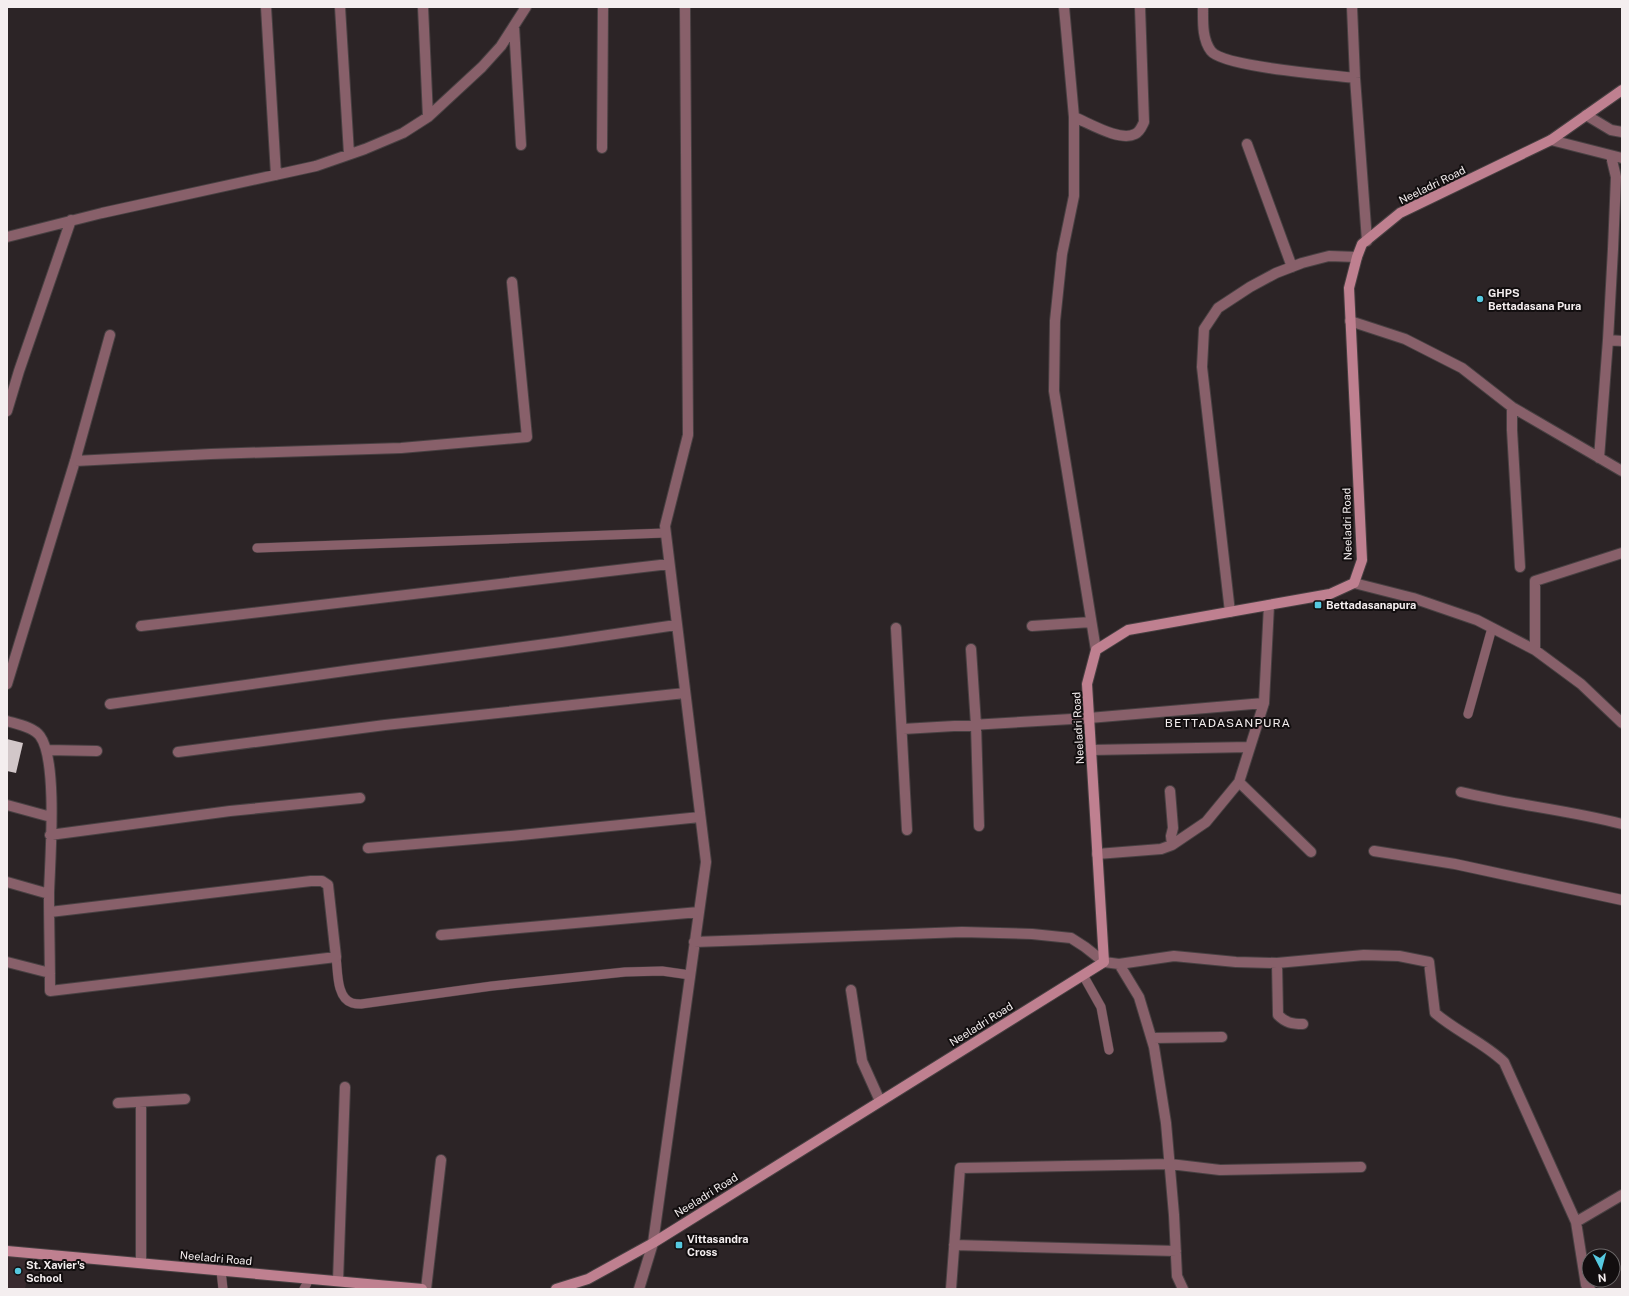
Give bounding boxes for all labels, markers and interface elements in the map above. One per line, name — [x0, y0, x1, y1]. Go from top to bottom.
street label: Neeladri Road — [1397, 164, 1467, 206]
place label: GHPS Bettadasana Pura — [1488, 287, 1581, 312]
marker: GHPS Bettadasana Pura — [1475, 294, 1485, 304]
street label: Neeladri Road — [1340, 488, 1354, 560]
place label: Bettadasanapura — [1326, 599, 1416, 611]
marker: Bettadasanapura — [1313, 600, 1323, 610]
street label: Neeladri Road — [1070, 692, 1086, 764]
district label: BETTADASANPURA — [1165, 716, 1291, 730]
street label: Neeladri Road — [947, 1000, 1015, 1048]
street label: Neeladri Road — [672, 1171, 740, 1219]
place label: Vittasandra Cross — [687, 1233, 749, 1258]
marker: Vittasandra Cross — [674, 1240, 684, 1250]
north arrow — [1581, 1248, 1621, 1288]
street label: Neeladri Road — [179, 1249, 253, 1267]
place label: St. Xavier's School — [26, 1259, 85, 1284]
marker: St. Xavier's School — [13, 1266, 23, 1276]
text: N — [1597, 1272, 1607, 1284]

